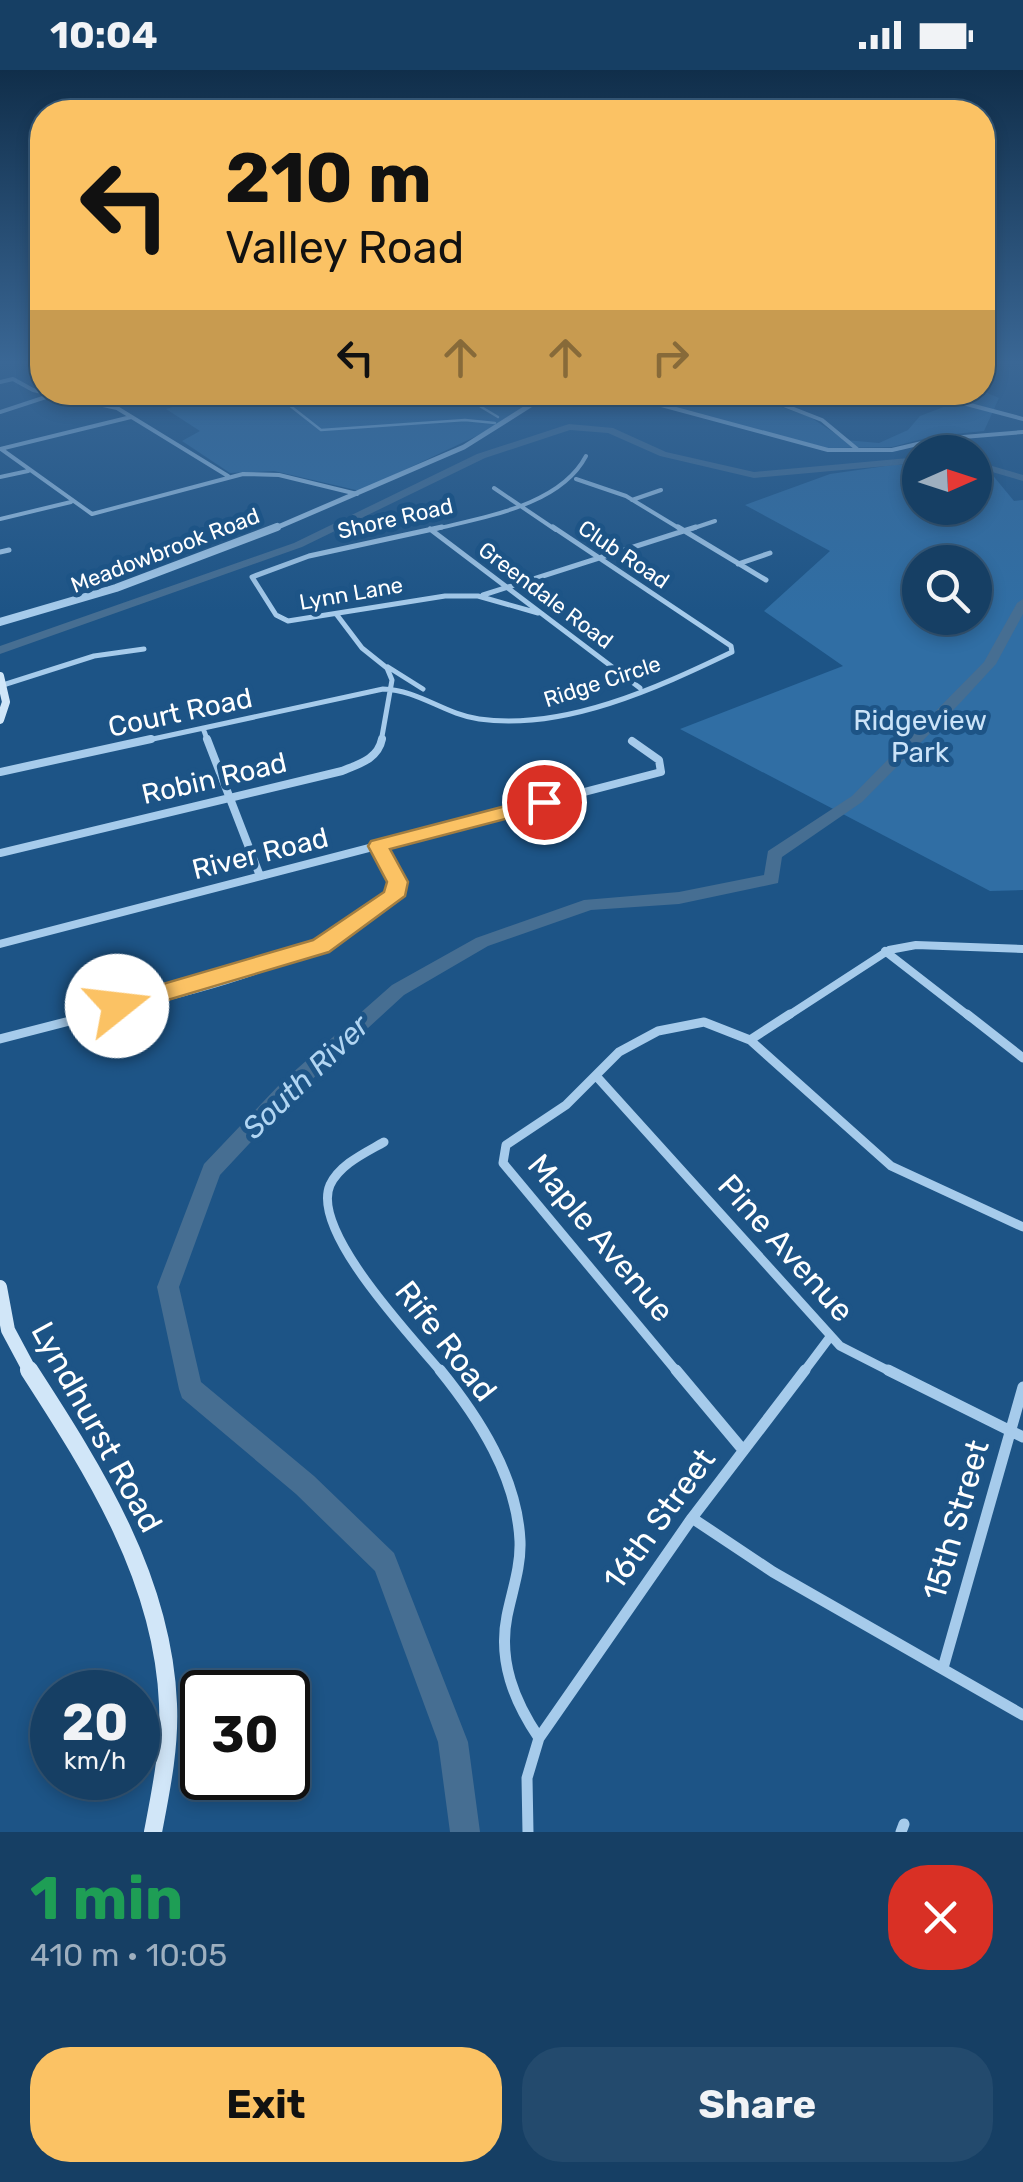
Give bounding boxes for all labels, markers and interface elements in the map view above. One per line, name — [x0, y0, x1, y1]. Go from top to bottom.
text: 10:04 — [50, 12, 158, 58]
text: 210 m — [225, 137, 432, 220]
icon: left — [60, 140, 190, 270]
text: Valley Road — [225, 221, 464, 274]
icon: left — [328, 330, 383, 385]
icon: ahead — [433, 330, 488, 385]
icon: ahead — [538, 330, 593, 385]
icon: right — [643, 330, 698, 385]
north arrow — [902, 435, 992, 525]
map controls — [902, 435, 992, 635]
street label: Shore Road — [335, 492, 455, 545]
street label: Meadowbrook Road — [67, 502, 263, 599]
street label: Club Road — [573, 514, 674, 595]
street label: Greendale Road — [473, 536, 618, 655]
button: search — [902, 545, 992, 635]
street label: Lynn Lane — [297, 571, 405, 616]
street label: Ridge Circle — [540, 650, 664, 713]
street label: Court Road — [105, 681, 255, 744]
park label: Ridgeview Park — [853, 704, 987, 769]
street label: Robin Road — [138, 746, 290, 811]
pin — [502, 760, 587, 845]
icon: arrive — [517, 775, 572, 830]
street label: River Road — [189, 821, 332, 886]
position arrow — [65, 954, 169, 1058]
water label: South River — [235, 1007, 378, 1146]
street label: Maple Avenue — [520, 1147, 682, 1329]
street label: Pine Avenue — [710, 1167, 862, 1329]
street label: Rife Road — [387, 1273, 505, 1409]
street label: Lyndhurst Road — [24, 1315, 170, 1539]
street label: 15th Street — [915, 1435, 997, 1605]
street label: 16th Street — [595, 1441, 723, 1597]
speed limit sign: 30 — [180, 1670, 310, 1800]
text: 20 — [62, 1693, 128, 1753]
text: km/h — [64, 1746, 126, 1775]
text: 1 min — [30, 1863, 183, 1934]
button: close — [888, 1865, 993, 1970]
text: 410 m · 10:05 — [30, 1936, 227, 1974]
button: Exit — [30, 2047, 502, 2162]
button: Share — [522, 2047, 993, 2162]

